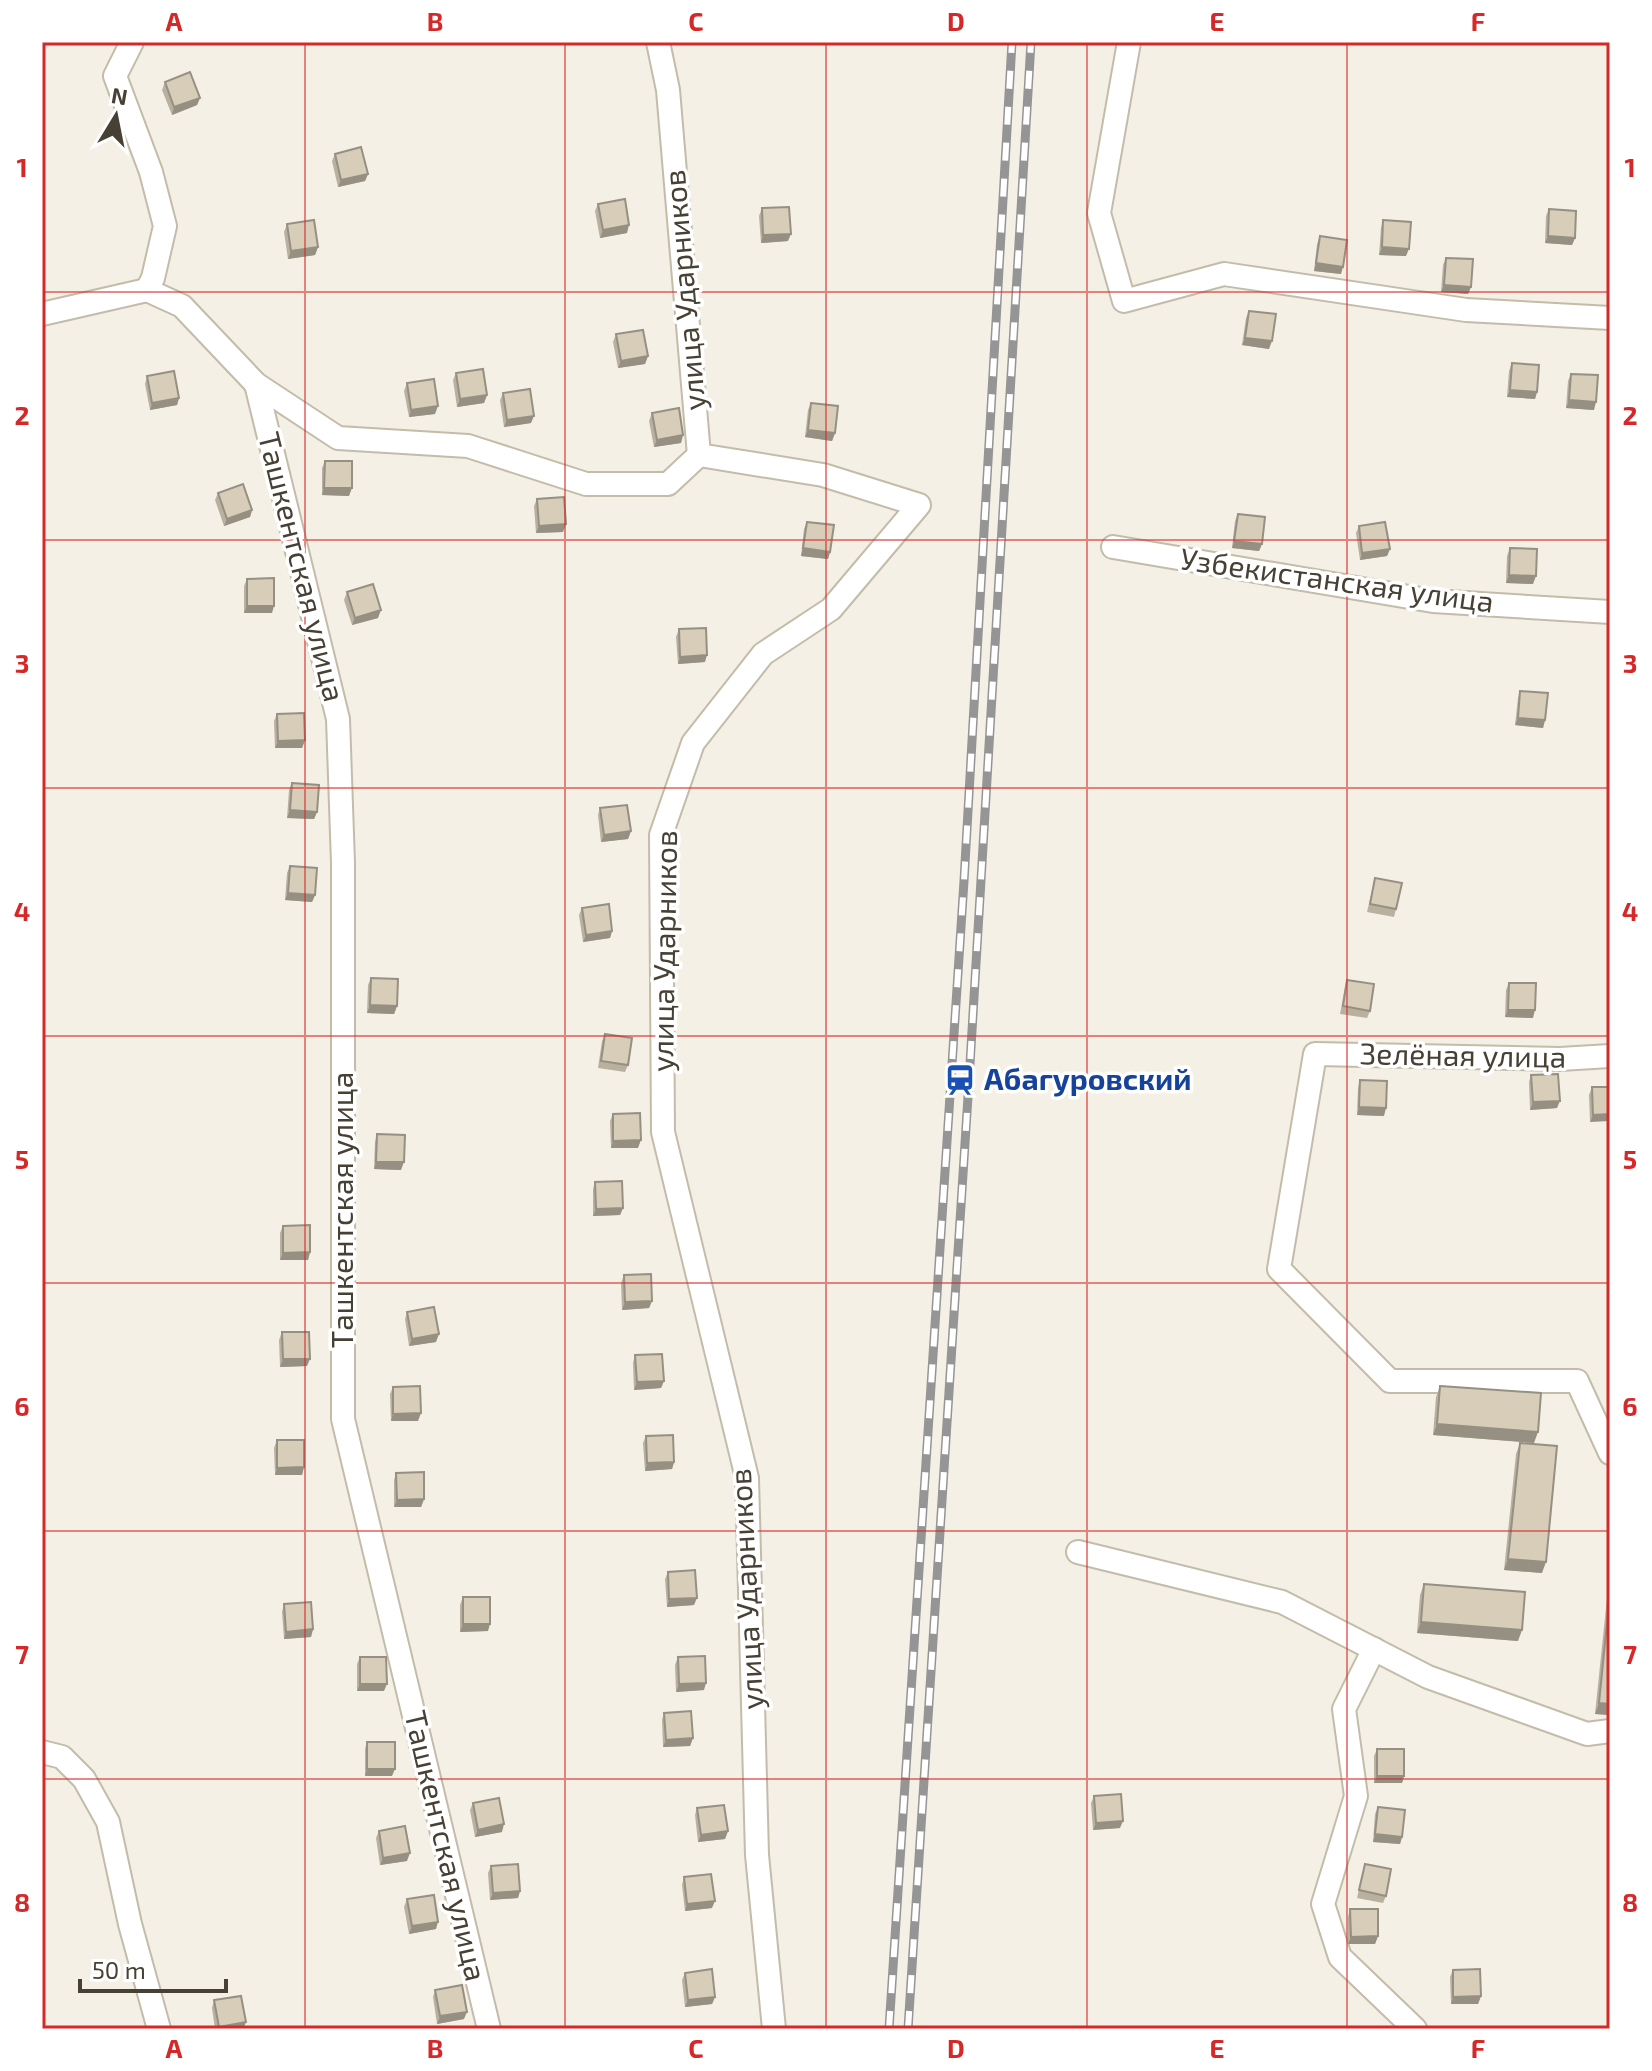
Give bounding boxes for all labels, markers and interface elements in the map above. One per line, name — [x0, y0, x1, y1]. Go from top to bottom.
text: A — [166, 5, 183, 36]
text: B — [427, 5, 443, 36]
text: C — [688, 5, 704, 36]
text: D — [947, 5, 965, 36]
text: E — [1209, 5, 1225, 36]
text: F — [1471, 5, 1485, 36]
north arrow — [76, 76, 156, 156]
text: N — [110, 81, 130, 110]
text: 1 — [16, 151, 28, 182]
text: 1 — [1624, 151, 1636, 182]
street label: улица Ударников — [655, 168, 712, 412]
text: 2 — [14, 399, 30, 430]
text: 2 — [1622, 399, 1638, 430]
street label: Ташкентская улица — [251, 428, 354, 705]
street label: Узбекистанская улица — [1178, 539, 1496, 620]
text: 3 — [15, 647, 29, 678]
text: 3 — [1623, 647, 1637, 678]
street label: улица Ударников — [643, 830, 684, 1072]
text: 4 — [14, 895, 30, 926]
text: 4 — [1622, 895, 1638, 926]
street label: Зелёная улица — [1359, 1034, 1567, 1075]
place label: Абагуровский — [984, 1060, 1192, 1097]
station icon: Абагуровский — [943, 1063, 977, 1097]
street label: Ташкентская улица — [323, 1072, 360, 1348]
text: 5 — [15, 1143, 29, 1174]
text: 5 — [1623, 1143, 1637, 1174]
text: 6 — [14, 1390, 30, 1421]
text: 6 — [1622, 1390, 1638, 1421]
street label: улица Ударников — [721, 1468, 770, 1711]
text: 7 — [15, 1638, 29, 1669]
text: 7 — [1623, 1638, 1637, 1669]
street label: Ташкентская улица — [397, 1707, 496, 1984]
text: 8 — [14, 1886, 30, 1917]
text: 8 — [1622, 1886, 1638, 1917]
scale bar — [80, 1943, 226, 1993]
text: 50 m — [92, 1955, 146, 1984]
text: A — [166, 2032, 183, 2063]
text: B — [427, 2032, 443, 2063]
text: C — [688, 2032, 704, 2063]
text: D — [947, 2032, 965, 2063]
text: E — [1209, 2032, 1225, 2063]
text: F — [1471, 2032, 1485, 2063]

